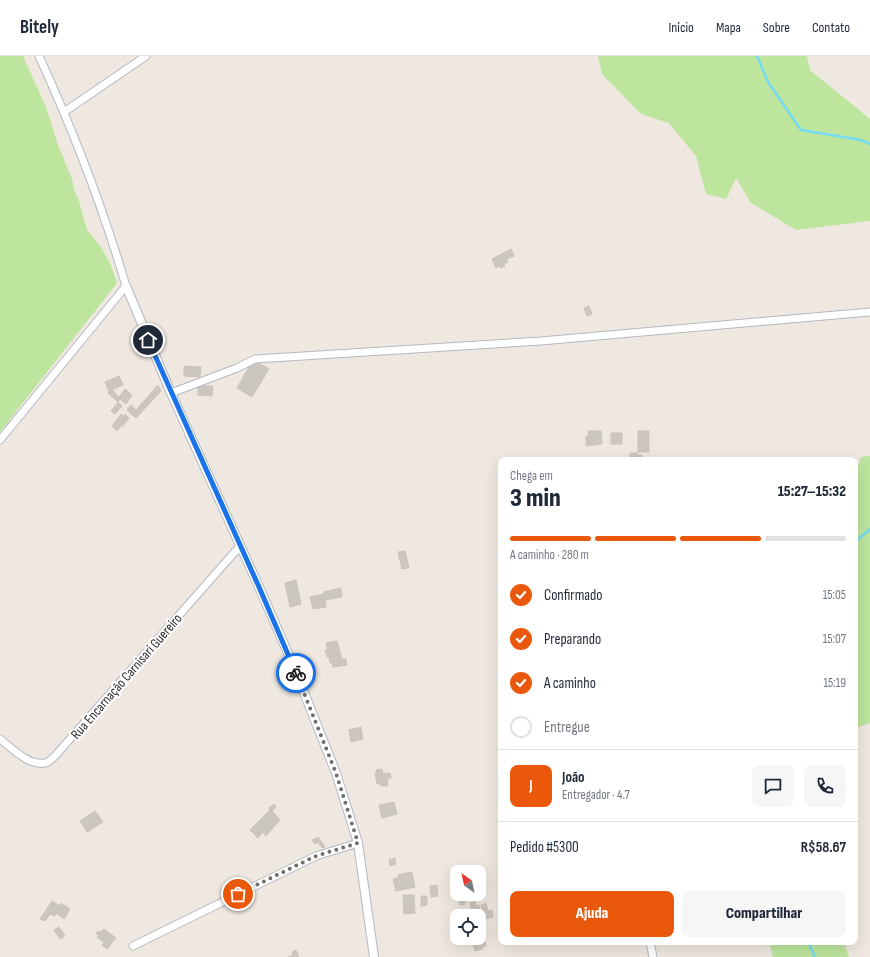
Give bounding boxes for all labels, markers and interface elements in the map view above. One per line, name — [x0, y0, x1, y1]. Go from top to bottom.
text: Bitely — [20, 16, 59, 39]
text: Início — [668, 19, 694, 36]
text: Mapa — [716, 19, 741, 36]
text: Sobre — [763, 19, 790, 36]
text: Contato — [812, 19, 850, 36]
pin — [131, 323, 165, 357]
icon: home — [137, 329, 159, 351]
text: Chega em — [510, 468, 553, 484]
text: 15:27–15:32 — [778, 482, 846, 501]
text: 3 min — [510, 483, 561, 514]
text: A caminho · 280 m — [510, 547, 589, 563]
icon: check — [510, 584, 532, 606]
text: Confirmado — [544, 586, 603, 605]
text: 15:05 — [823, 587, 846, 603]
street label: Rua Encarnação Carnisari Guereiro — [67, 610, 186, 743]
icon: check — [510, 628, 532, 650]
text: Preparando — [544, 630, 601, 649]
text: 15:07 — [823, 631, 846, 647]
courier — [276, 653, 316, 693]
icon: bike — [285, 662, 307, 684]
icon: check — [510, 672, 532, 694]
text: A caminho — [544, 674, 596, 693]
text: 15:19 — [823, 675, 846, 691]
text: Entregue — [544, 718, 590, 737]
button: chat — [752, 765, 794, 807]
button: phone — [804, 765, 846, 807]
text: João — [562, 768, 585, 787]
text: J — [529, 776, 533, 795]
text: Entregador · 4.7 — [562, 787, 630, 803]
text: Pedido #5300 — [510, 838, 579, 857]
text: R$58.67 — [801, 838, 846, 857]
north arrow — [450, 865, 486, 901]
map controls — [450, 865, 486, 945]
pin — [221, 877, 255, 911]
icon: bag — [227, 883, 249, 905]
button: Ajuda — [510, 891, 674, 937]
button: Compartilhar — [682, 891, 846, 937]
button: locate — [450, 909, 486, 945]

